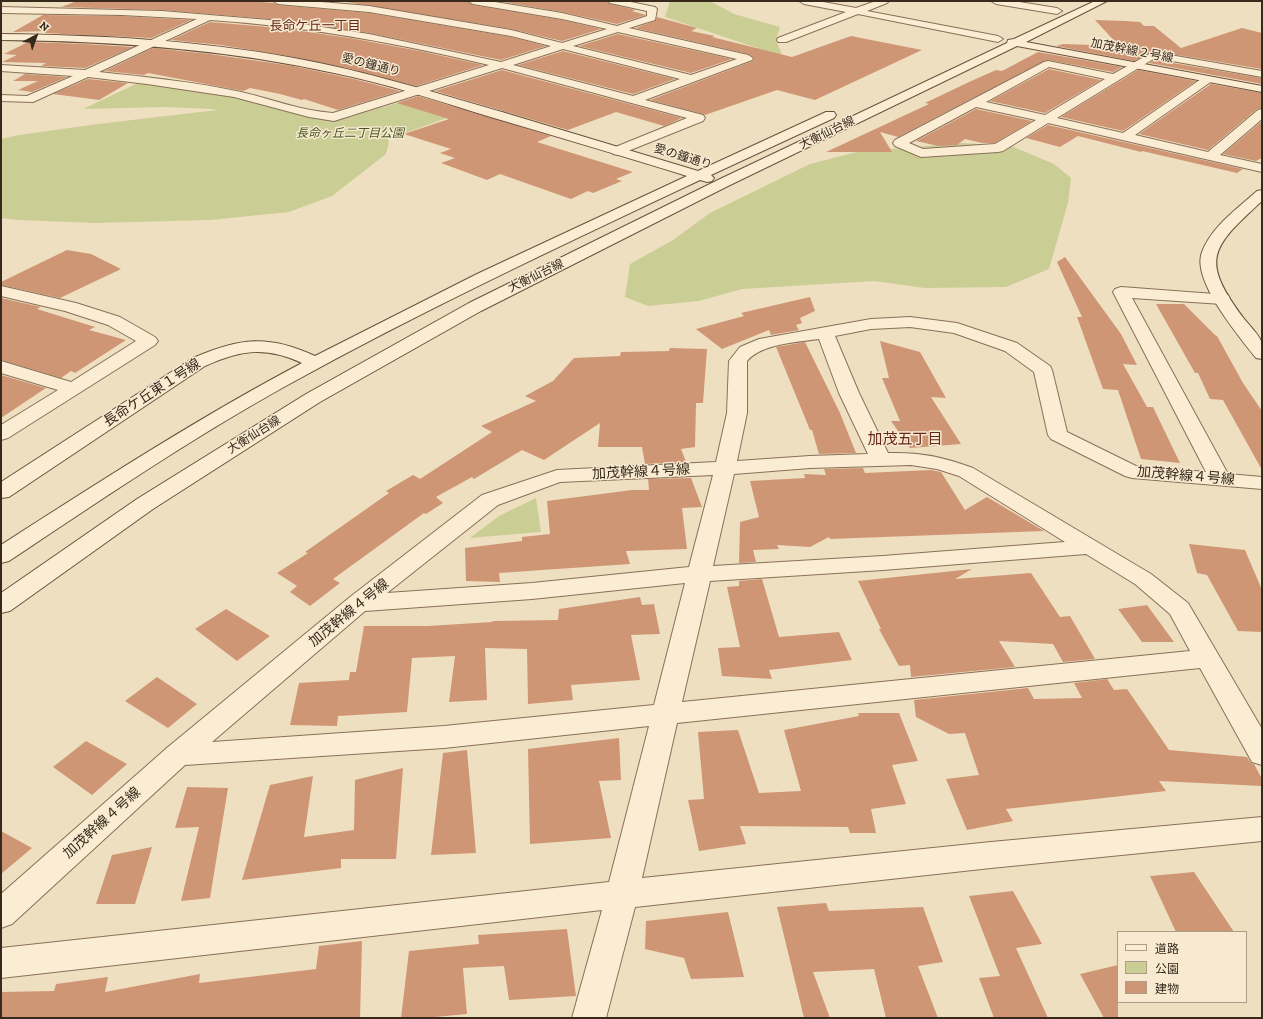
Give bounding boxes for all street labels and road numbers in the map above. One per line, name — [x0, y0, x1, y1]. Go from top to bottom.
street label: 加茂幹線２号線 — [1089, 36, 1175, 66]
street label: 愛の鐘通り — [340, 51, 402, 79]
street label: 大衡仙台線 — [797, 113, 857, 153]
street label: 愛の鐘通り — [652, 141, 714, 173]
street label: 大衡仙台線 — [506, 256, 566, 296]
street label: 長命ケ丘東１号線 — [100, 355, 204, 431]
street label: 大衡仙台線 — [225, 413, 283, 457]
street label: 加茂幹線４号線 — [592, 461, 690, 483]
street label: 加茂幹線４号線 — [1136, 463, 1236, 489]
street label: 加茂幹線４号線 — [306, 576, 392, 650]
street label: 加茂幹線４号線 — [60, 784, 144, 862]

